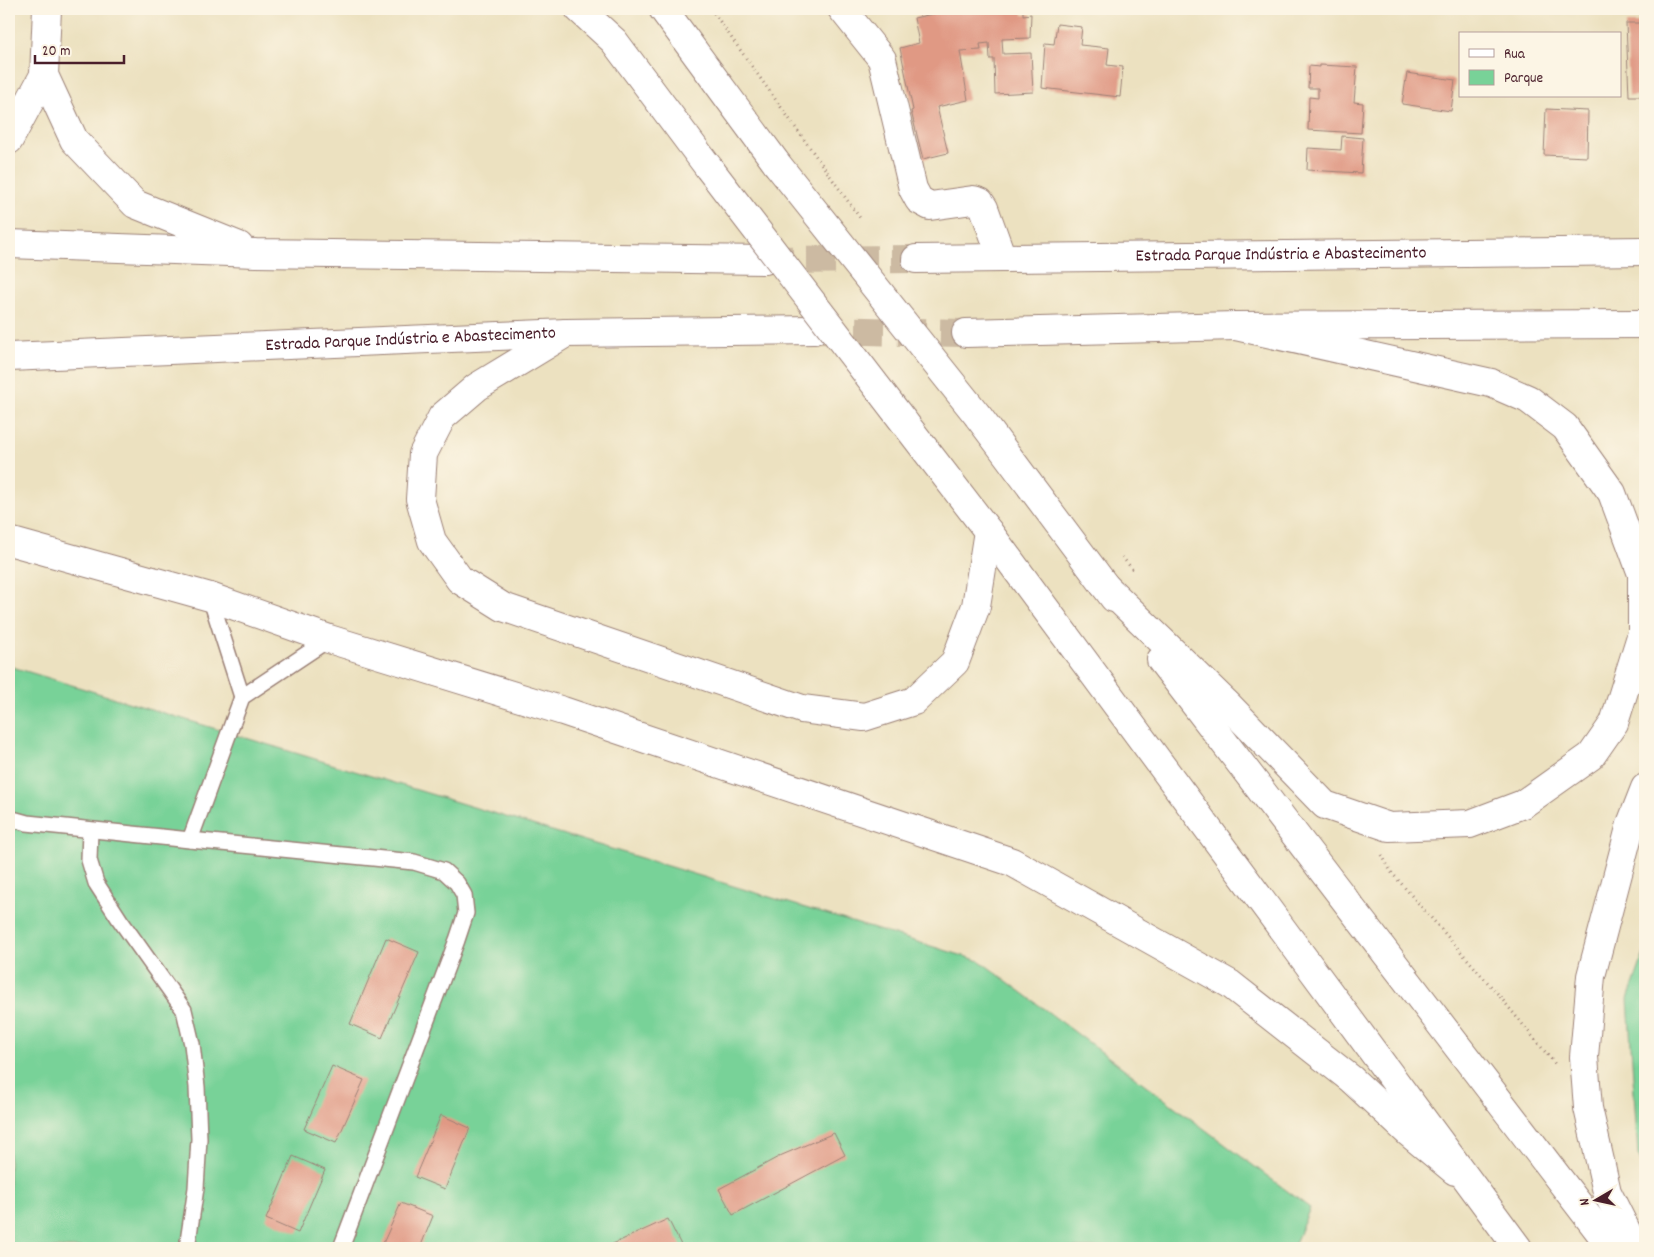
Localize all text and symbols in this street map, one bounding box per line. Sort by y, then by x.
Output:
scale bar [35,32,124,64]
legend [1459,32,1622,98]
text: 20 m [42,41,70,63]
text: Rua [1504,44,1526,66]
text: Parque [1504,68,1544,90]
street label: Estrada Parque Indústria e Abastecimento [1135,241,1427,269]
street label: Estrada Parque Indústria e Abastecimento [265,321,556,358]
north arrow [1572,1174,1622,1224]
text: N [1575,1197,1596,1207]

